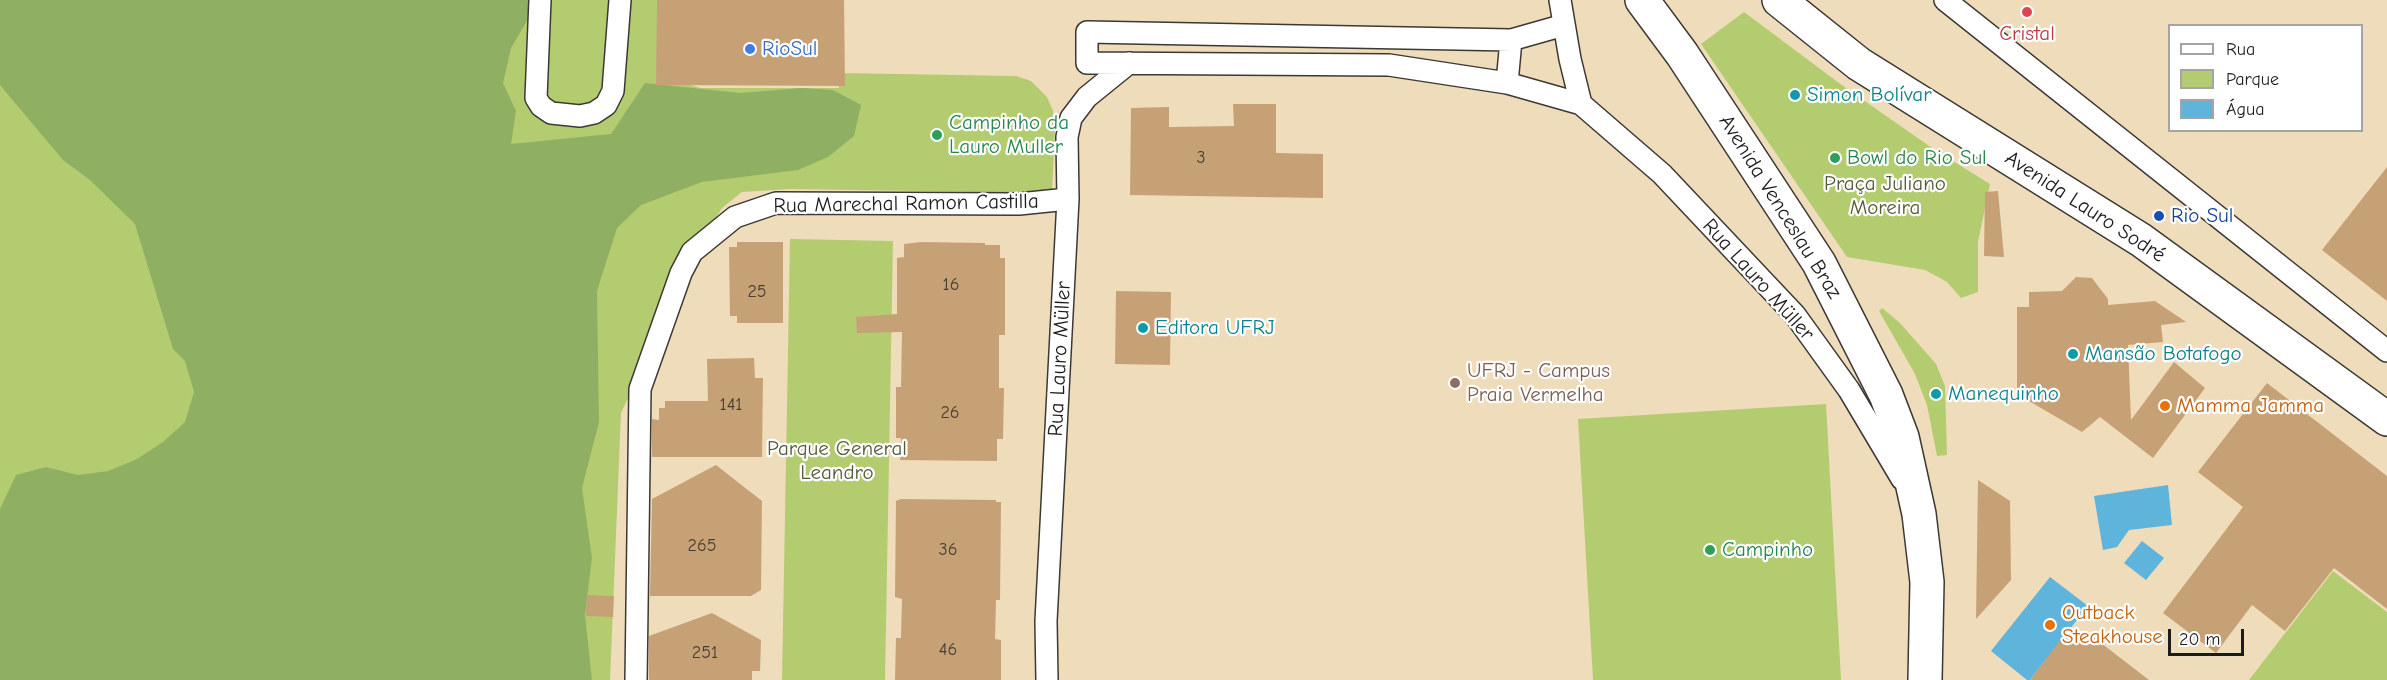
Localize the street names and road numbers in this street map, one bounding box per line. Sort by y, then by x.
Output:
street label: Avenida Venceslau Braz [1713,110,1847,304]
street label: Avenida Lauro Sodré [2000,146,2170,268]
street label: Rua Marechal Ramon Castilla [773,189,1039,219]
street label: Rua Lauro Müller [1697,214,1819,346]
street label: Rua Lauro Müller [1043,281,1077,437]

